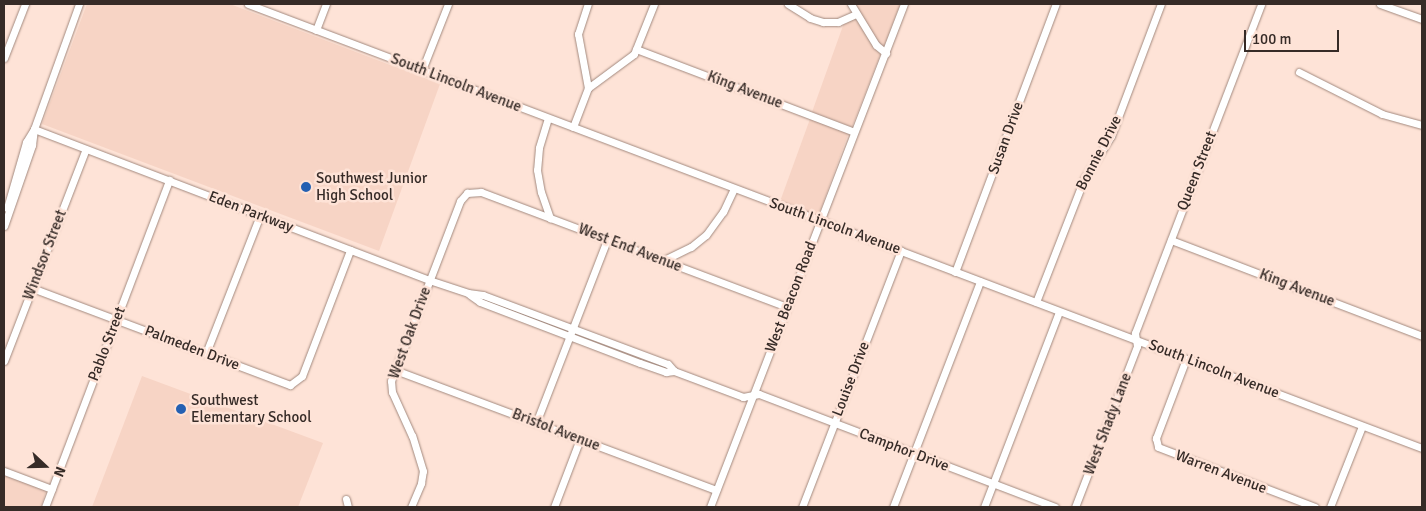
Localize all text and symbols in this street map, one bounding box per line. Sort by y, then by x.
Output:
scale bar [1246,20,1341,52]
text: 100 m [1252,30,1292,48]
street label: South Lincoln Avenue [388,50,524,116]
street label: King Avenue [705,67,785,113]
street label: Susan Drive [985,99,1027,177]
street label: Bonnie Drive [1072,113,1126,193]
street label: Queen Street [1174,129,1220,213]
place label: Southwest Junior High School [316,169,427,204]
marker: Southwest Junior High School [300,181,312,193]
street label: Eden Parkway [206,188,296,236]
street label: South Lincoln Avenue [767,194,903,258]
street label: Windsor Street [20,207,70,303]
street label: West End Avenue [576,220,684,276]
street label: West Beacon Road [762,239,820,355]
street label: King Avenue [1257,265,1337,311]
street label: West Oak Drive [385,285,435,381]
street label: Pablo Street [85,304,129,384]
street label: Palmeden Drive [142,322,242,374]
street label: South Lincoln Avenue [1146,336,1282,402]
street label: Louise Drive [829,339,873,419]
street label: West Shady Lane [1080,370,1136,478]
place label: Southwest Elementary School [191,391,312,426]
marker: Southwest Elementary School [175,403,187,415]
street label: Bristol Avenue [509,405,603,455]
street label: Camphor Drive [857,425,951,475]
north arrow [20,441,70,491]
street label: Warren Avenue [1173,446,1269,498]
text: N [50,464,69,479]

